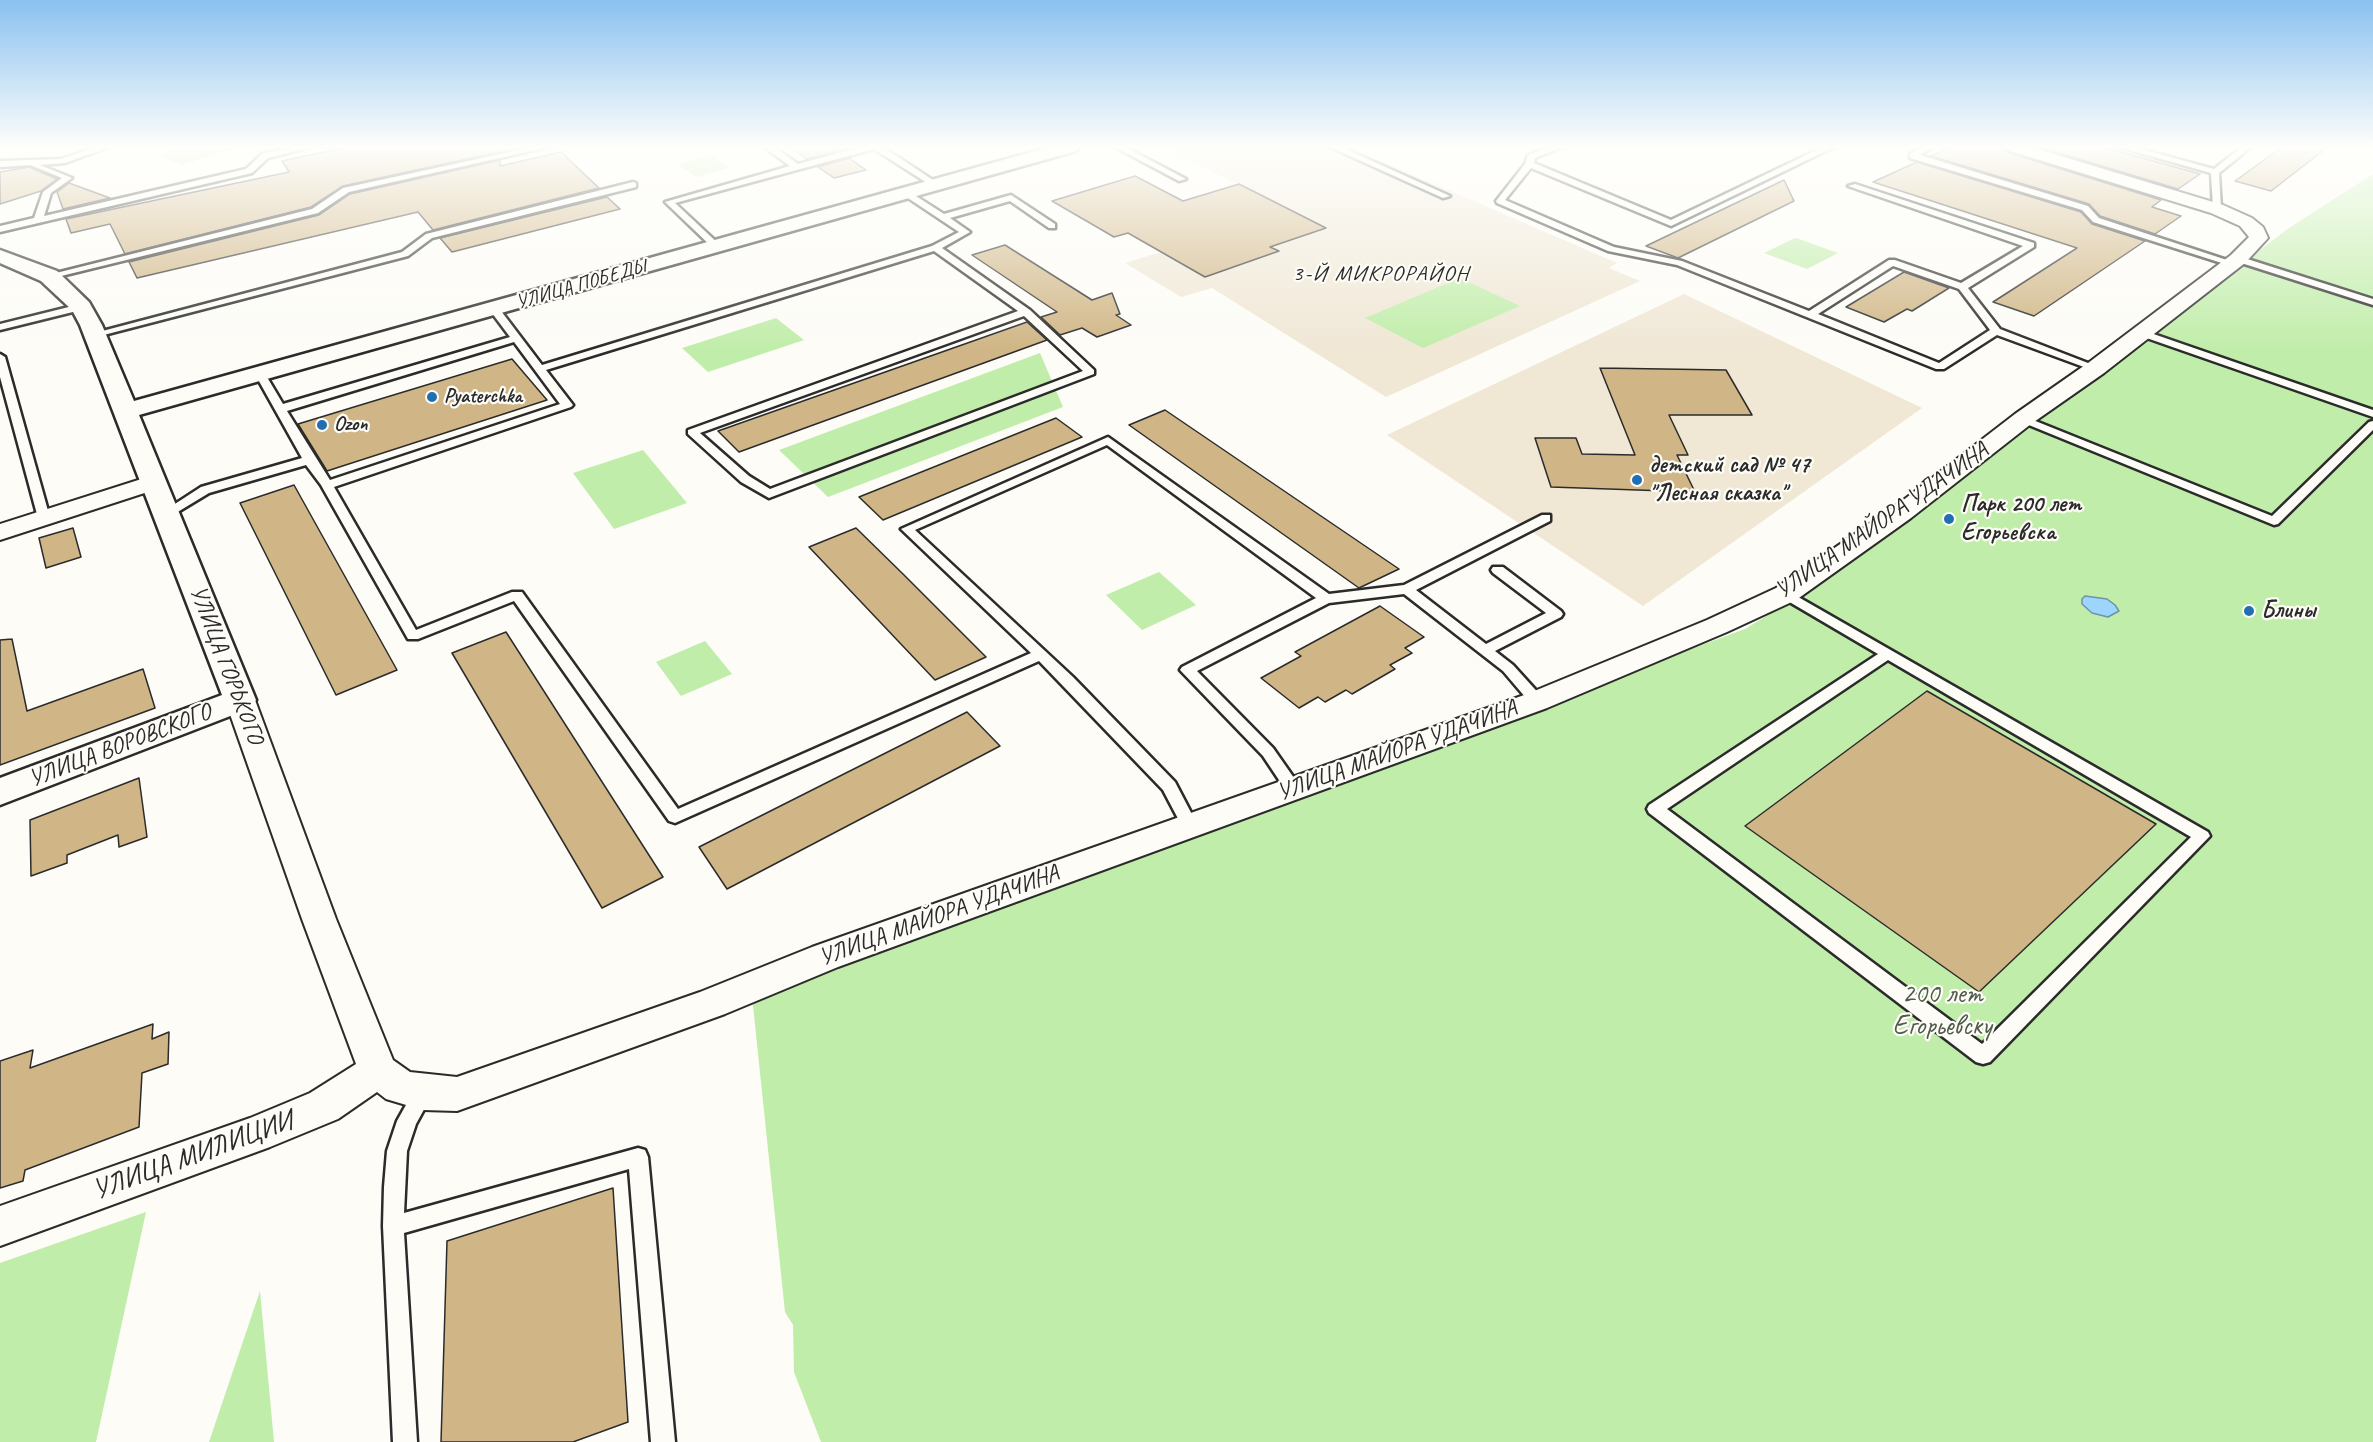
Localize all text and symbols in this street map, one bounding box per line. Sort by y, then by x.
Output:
street label: УЛИЦА ПОБЕДЫ [513,255,649,315]
district label: 3-Й МИКРОРАЙОН [1292,261,1470,287]
place label: Pyaterchka [444,385,522,409]
marker: Pyaterchka [425,390,439,404]
place label: Ozon [334,413,367,437]
marker: Ozon [315,418,329,432]
street label: УЛИЦА МАЙОРА УДАЧИНА [1770,437,1994,605]
place label: детский сад № 47 "Лесная сказка" [1649,452,1810,508]
marker: детский сад № 47 "Лесная сказка" [1630,473,1644,487]
place label: Парк 200 лет Егорьевска [1961,491,2081,547]
marker: Парк 200 лет Егорьевска [1942,512,1956,526]
street label: УЛИЦА ГОРЬКОГО [183,582,269,748]
place label: Блины [2261,597,2316,625]
marker: Блины [2242,604,2256,618]
street label: УЛИЦА МАЙОРА УДАЧИНА [1273,694,1521,808]
street label: УЛИЦА ВОРОВСКОГО [25,698,215,794]
street label: УЛИЦА МАЙОРА УДАЧИНА [815,859,1063,973]
park label: 200 лет Егорьевску [1893,978,1991,1044]
street label: УЛИЦА МИЛИЦИИ [88,1104,298,1208]

